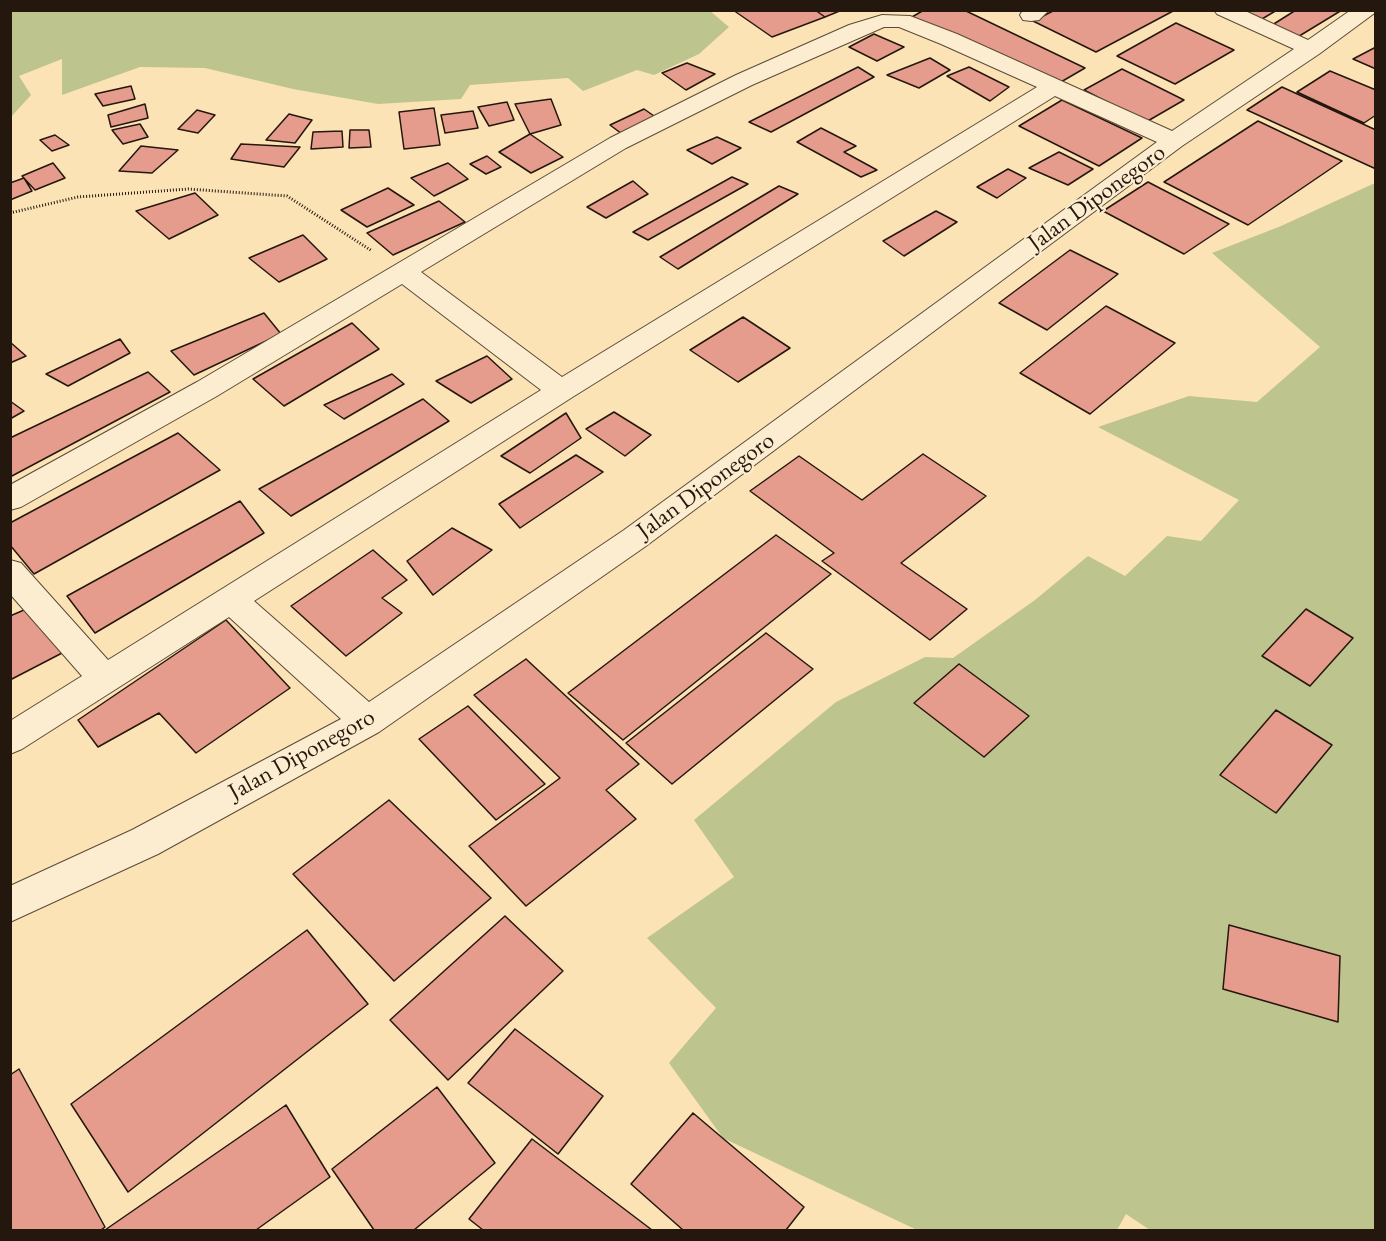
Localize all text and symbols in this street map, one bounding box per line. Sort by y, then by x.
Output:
street label: Jalan Diponegoro [1023,138,1171,258]
street label: Jalan Diponegoro [632,426,780,546]
street label: Jalan Diponegoro [224,703,380,807]

